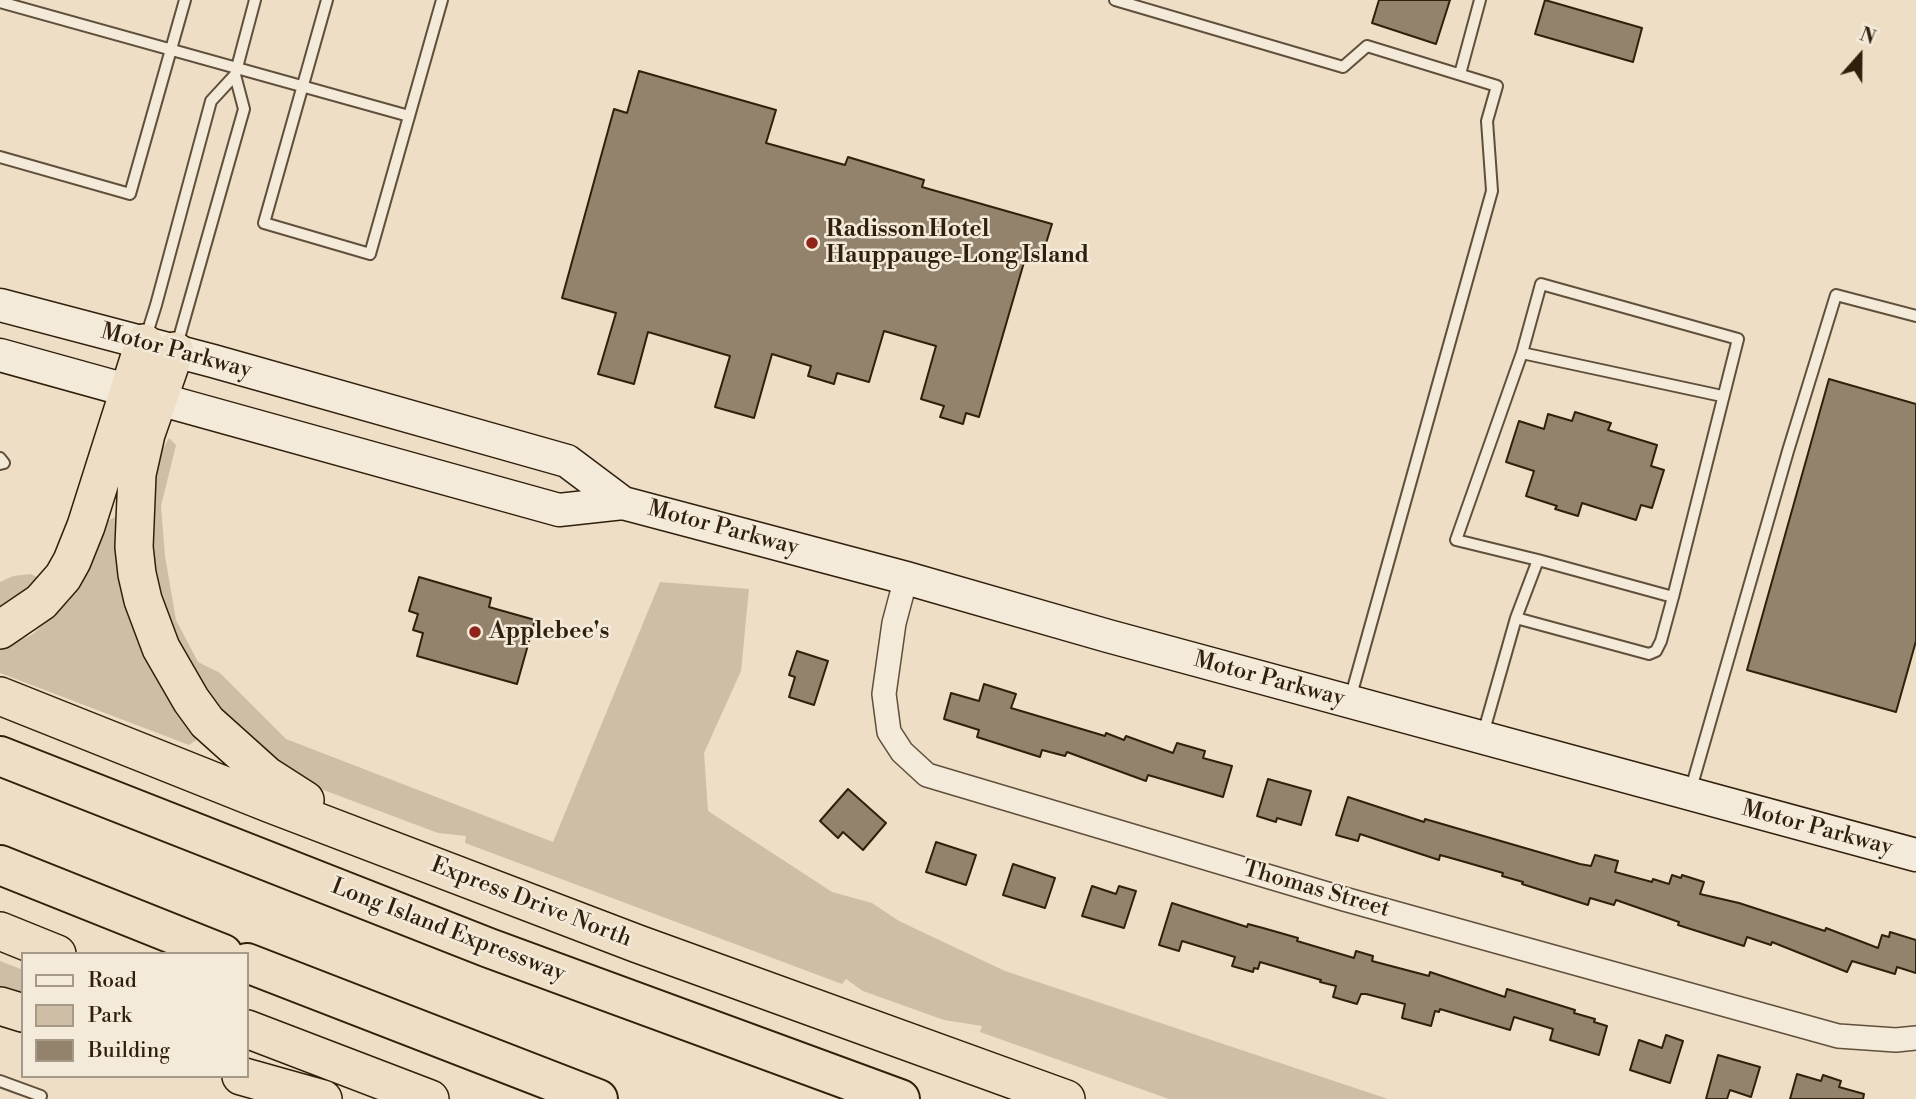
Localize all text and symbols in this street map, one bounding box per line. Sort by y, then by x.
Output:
north arrow [1825,21,1895,91]
text: N [1856,22,1879,50]
place label: Radisson Hotel Hauppauge-Long Island [826,216,1089,270]
marker: Radisson Hotel Hauppauge-Long Island [804,235,820,251]
street label: Motor Parkway [98,319,254,385]
street label: Motor Parkway [645,496,801,562]
place label: Applebee's [489,618,609,646]
marker: Applebee's [467,624,483,640]
street label: Motor Parkway [1191,647,1347,713]
street label: Motor Parkway [1739,796,1895,862]
street label: Express Drive North [427,852,635,954]
street label: Thomas Street [1239,856,1393,924]
street label: Long Island Expressway [327,874,569,988]
legend [21,952,248,1078]
text: Road [88,968,137,994]
text: Park [88,1003,132,1029]
text: Building [88,1038,170,1064]

